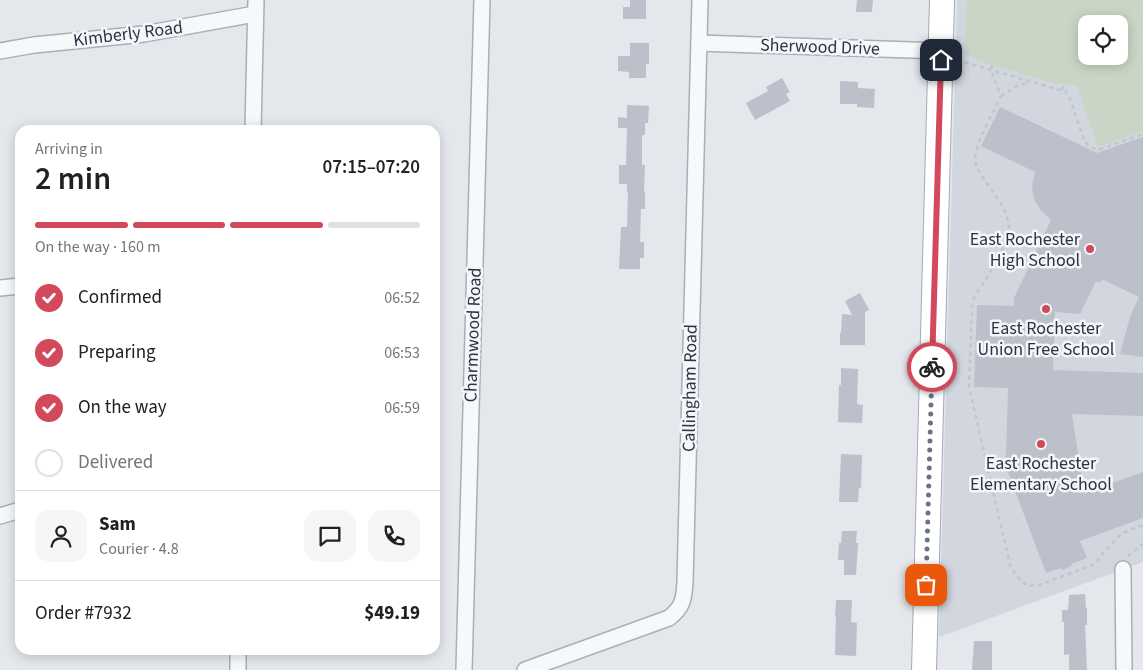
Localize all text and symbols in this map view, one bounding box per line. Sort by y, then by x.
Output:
street label: Kimberly Road [72,15,184,53]
map controls [1078,15,1128,65]
button: locate [1078,15,1128,65]
street label: Sherwood Drive [760,32,880,62]
pin [920,39,962,81]
icon: home [927,46,955,74]
text: Arriving in [35,138,103,160]
text: 07:15–07:20 [322,154,420,181]
text: 2 min [35,156,111,202]
place label: East Rochester High School [970,227,1081,273]
text: On the way · 160 m [35,236,160,258]
marker: East Rochester High School [1084,243,1096,255]
street label: Charmwood Road [458,267,488,403]
icon: check [35,284,63,312]
text: Confirmed [78,284,162,311]
text: 06:52 [384,287,420,309]
marker: East Rochester Union Free School [1040,303,1052,315]
place label: East Rochester Union Free School [978,316,1114,362]
street label: Callingham Road [676,324,704,452]
icon: check [35,339,63,367]
text: Preparing [78,339,156,366]
text: 06:53 [384,342,420,364]
courier [907,342,957,392]
icon: bike [918,353,946,381]
icon: check [35,394,63,422]
text: On the way [78,394,167,421]
text: 06:59 [384,397,420,419]
marker: East Rochester Elementary School [1035,438,1047,450]
text: Delivered [78,449,153,476]
place label: East Rochester Elementary School [970,451,1112,497]
button: person [35,510,87,562]
button: chat [304,510,356,562]
button: phone [368,510,420,562]
text: Sam [99,511,136,538]
text: Courier · 4.8 [99,538,179,560]
pin [905,564,947,606]
icon: bag [912,571,940,599]
text: Order #7932 [35,600,132,627]
text: $49.19 [364,600,420,627]

